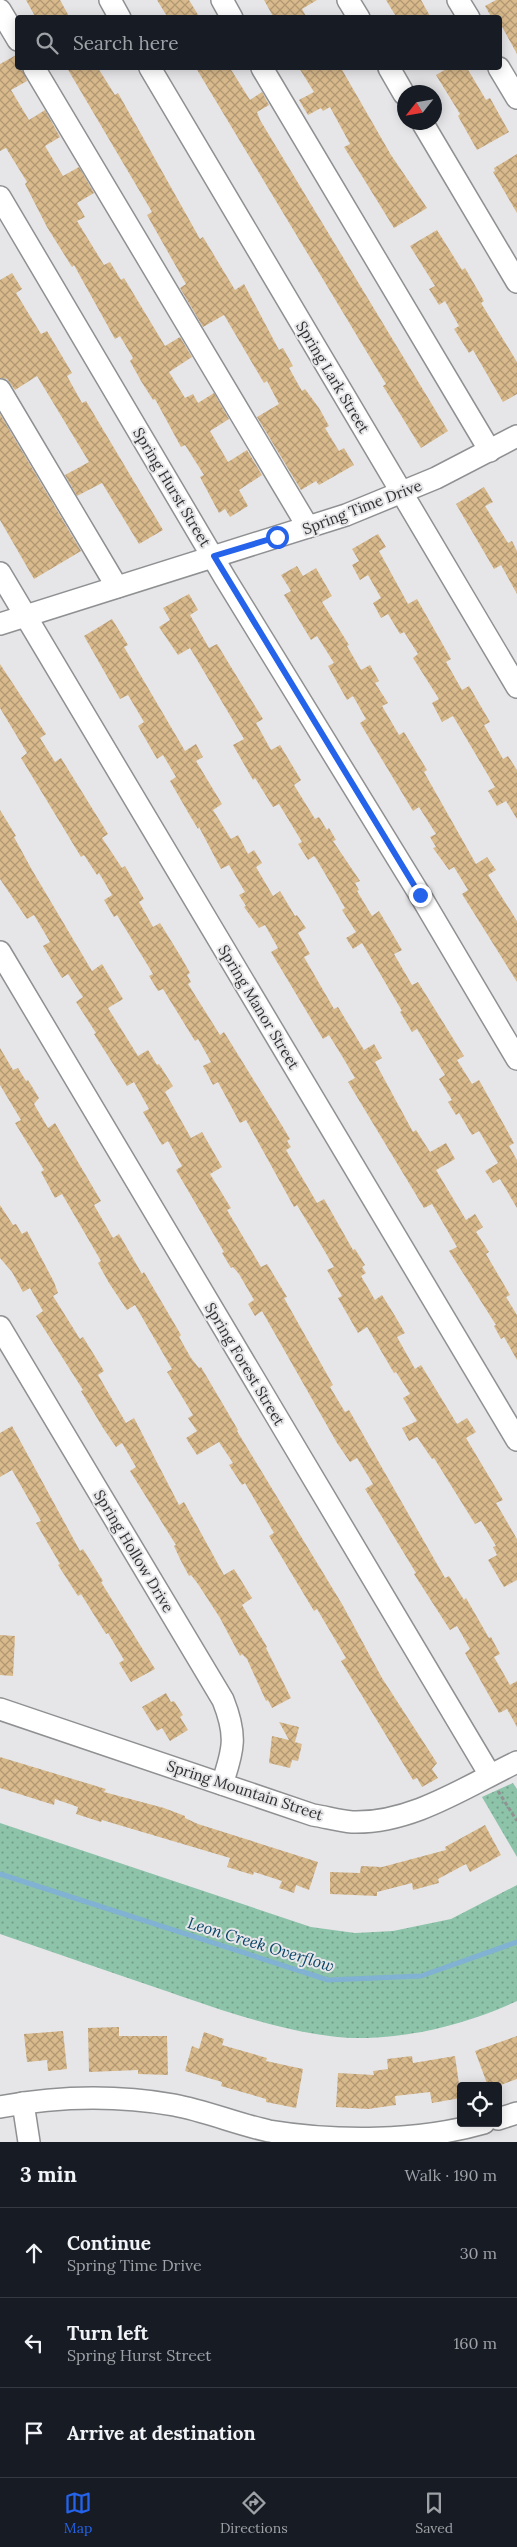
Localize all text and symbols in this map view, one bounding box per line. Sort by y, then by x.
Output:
search box [15,15,502,70]
icon: search [33,29,61,57]
text: Search here [73,31,179,55]
north arrow [397,85,442,130]
street label: Spring Lark Street [292,318,374,437]
street label: Spring Hurst Street [129,424,215,550]
street label: Spring Time Drive [300,476,424,538]
route start [266,526,289,549]
route end [409,884,432,907]
street label: Spring Manor Street [214,941,304,1073]
street label: Spring Forest Street [201,1299,289,1429]
street label: Spring Hollow Drive [90,1486,178,1616]
street label: Spring Mountain Street [164,1756,326,1824]
water label: Leon Creek Overflow [185,1912,337,1976]
map controls [457,2082,502,2127]
button: locate [457,2082,502,2127]
text: 3 min [20,2161,77,2188]
text: Walk · 190 m [405,2165,497,2185]
text: Continue [67,2231,151,2255]
icon: ahead [20,2239,48,2267]
text: 30 m [460,2243,497,2263]
text: Spring Time Drive [67,2255,202,2275]
text: Turn left [67,2321,148,2345]
icon: left [20,2329,48,2357]
text: 160 m [453,2333,497,2353]
text: Spring Hurst Street [67,2345,212,2365]
icon: arrive [20,2419,48,2447]
text: Arrive at destination [67,2421,256,2445]
tab: Map [64,2489,92,2537]
tab: Directions [220,2489,288,2537]
tab: Saved [415,2489,453,2537]

